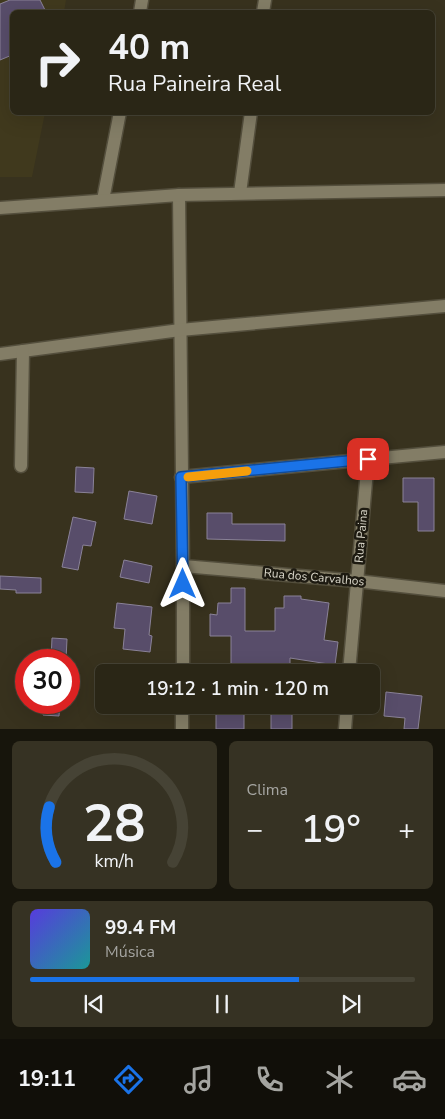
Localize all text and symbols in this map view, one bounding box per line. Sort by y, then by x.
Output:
text: 40 m [108,24,190,71]
icon: right [25,30,90,95]
text: Rua Paineira Real [108,69,281,99]
pin [347,438,389,480]
icon: arrive [354,445,382,473]
street label: Rua Paina [351,508,371,564]
position arrow [156,557,208,609]
street label: Rua dos Carvalhos [263,565,365,589]
speed limit sign: 30 [15,649,80,714]
text: 19:12 · 1 min · 120 m [146,676,329,702]
text: Clima [247,779,288,801]
text: 28 [83,788,145,859]
text: 19° [301,804,361,855]
text: − [247,811,263,849]
text: + [398,811,415,849]
text: km/h [95,849,134,873]
text: 99.4 FM [105,915,176,941]
text: Música [105,941,155,963]
icon: previous [80,990,108,1018]
icon: pause [208,990,236,1018]
icon: next [337,990,365,1018]
icon: directions [111,1062,146,1097]
icon: music [181,1062,216,1097]
icon: phone [252,1062,287,1097]
icon: climate [322,1062,357,1097]
icon: car [392,1062,427,1097]
text: 19:11 [18,1064,76,1094]

